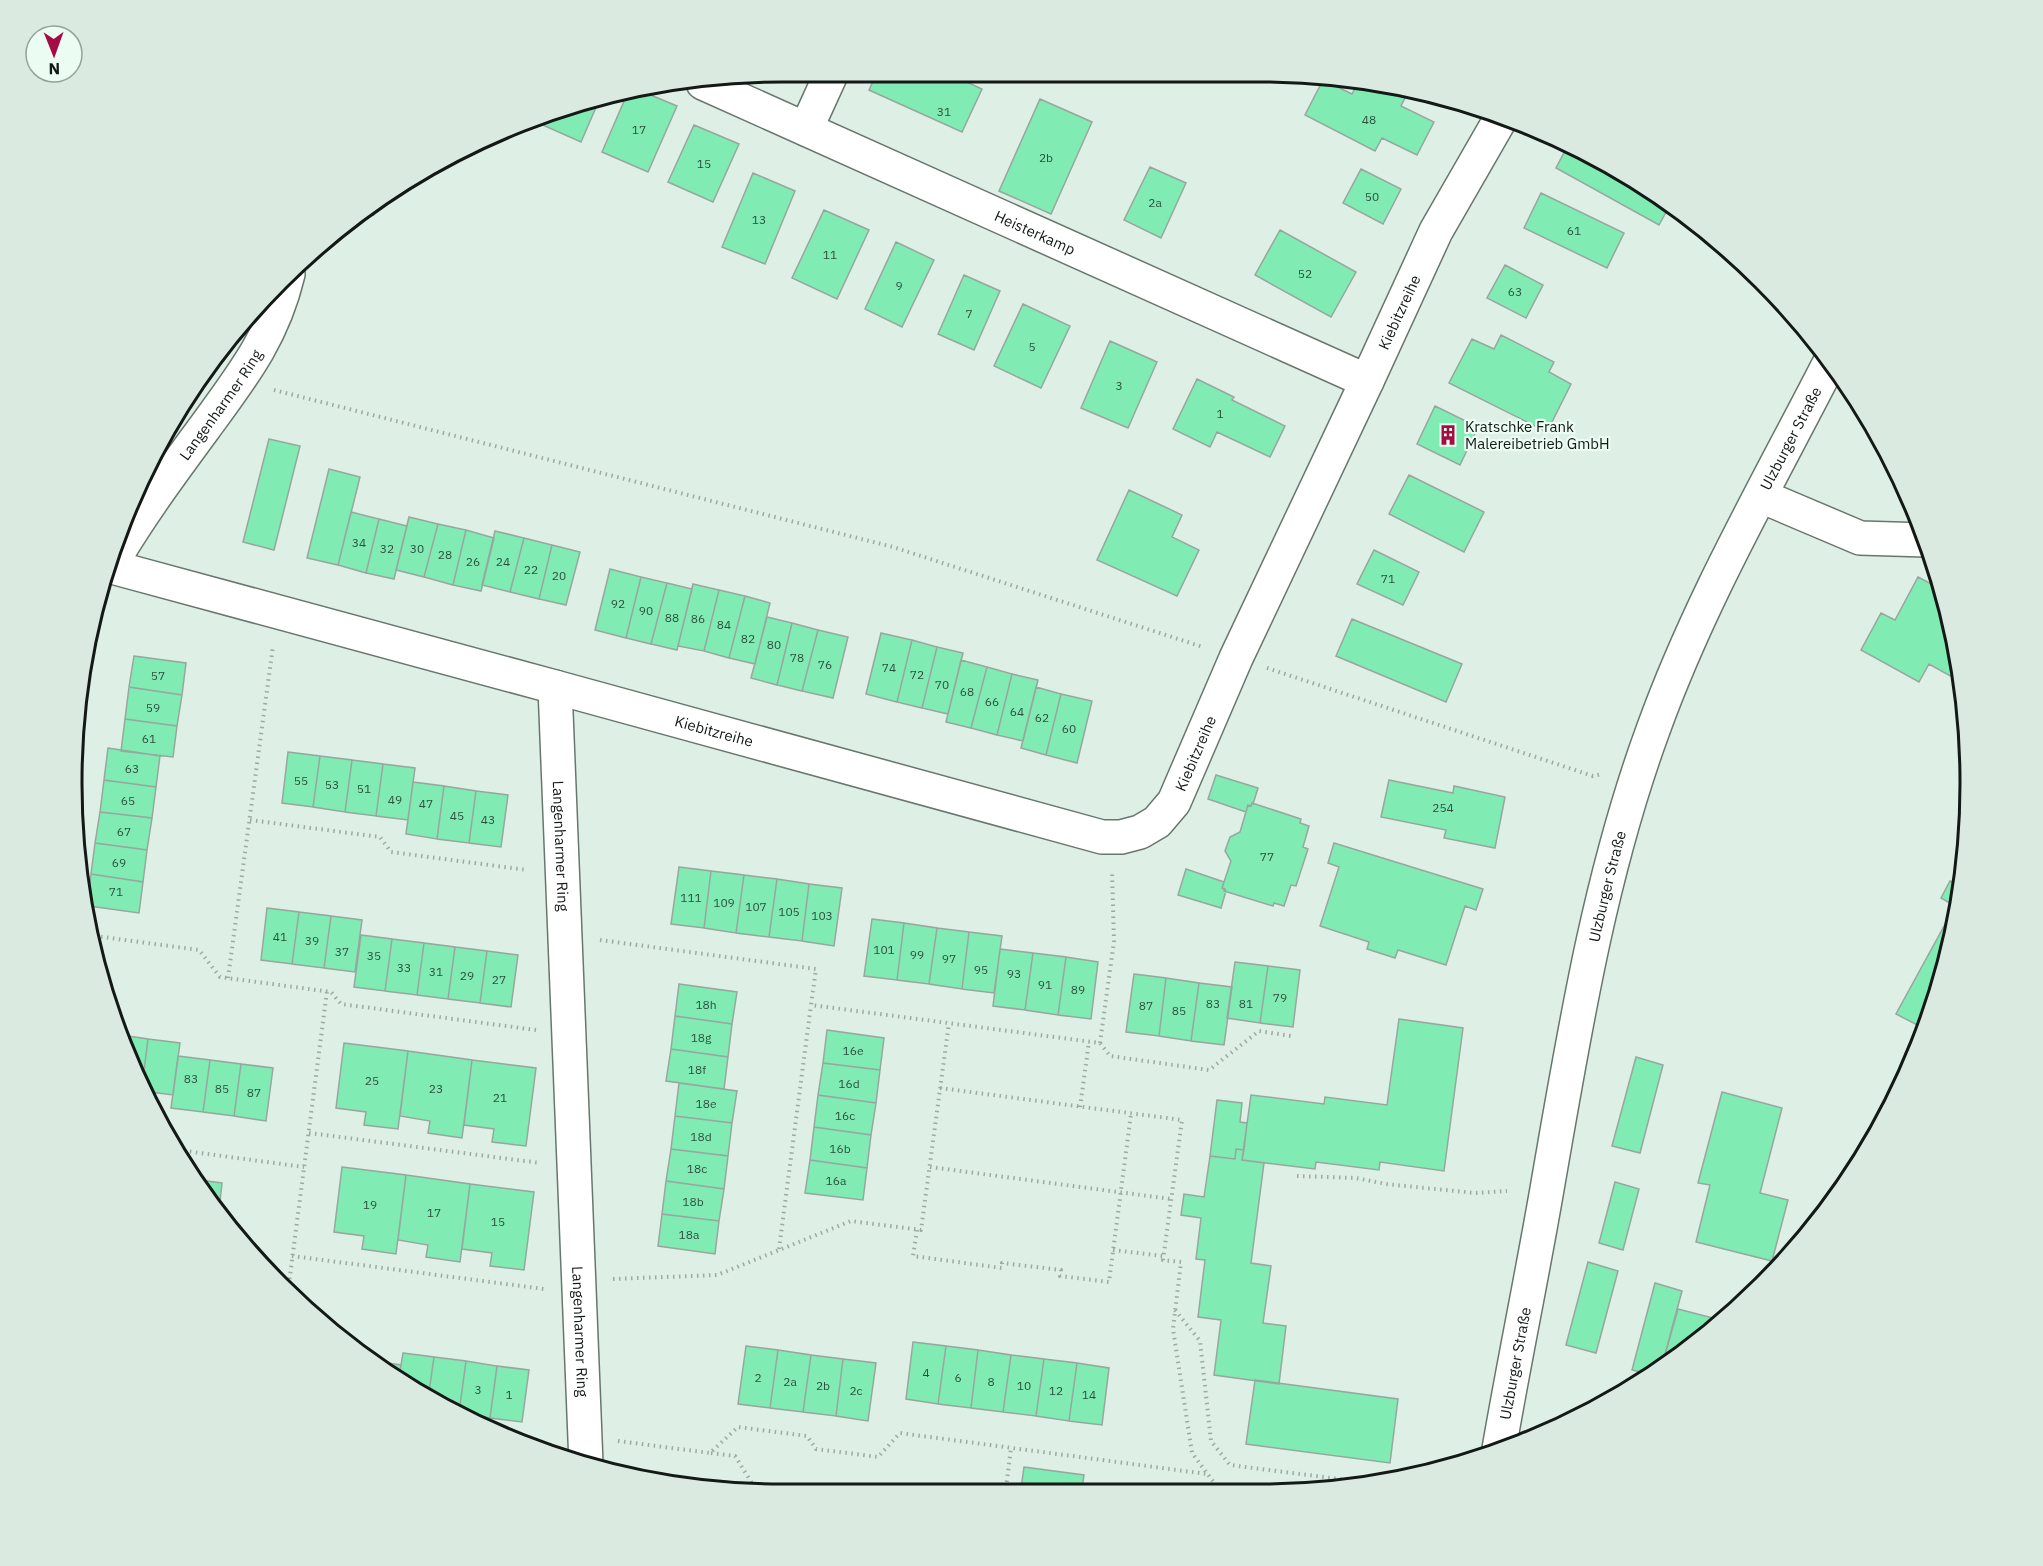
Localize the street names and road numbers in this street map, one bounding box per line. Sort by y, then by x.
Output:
street label: Heisterkamp [992,206,1078,258]
street label: Kiebitzreihe [1373,271,1424,352]
street label: Langenharmer Ring [175,346,266,463]
street label: Ulzburger Straße [1755,383,1825,493]
street label: Kiebitzreihe [673,711,755,750]
street label: Kiebitzreihe [1170,712,1220,794]
street label: Langenharmer Ring [549,780,573,912]
street label: Ulzburger Straße [1584,828,1630,944]
street label: Langenharmer Ring [569,1266,593,1397]
street label: Ulzburger Straße [1495,1306,1535,1421]

